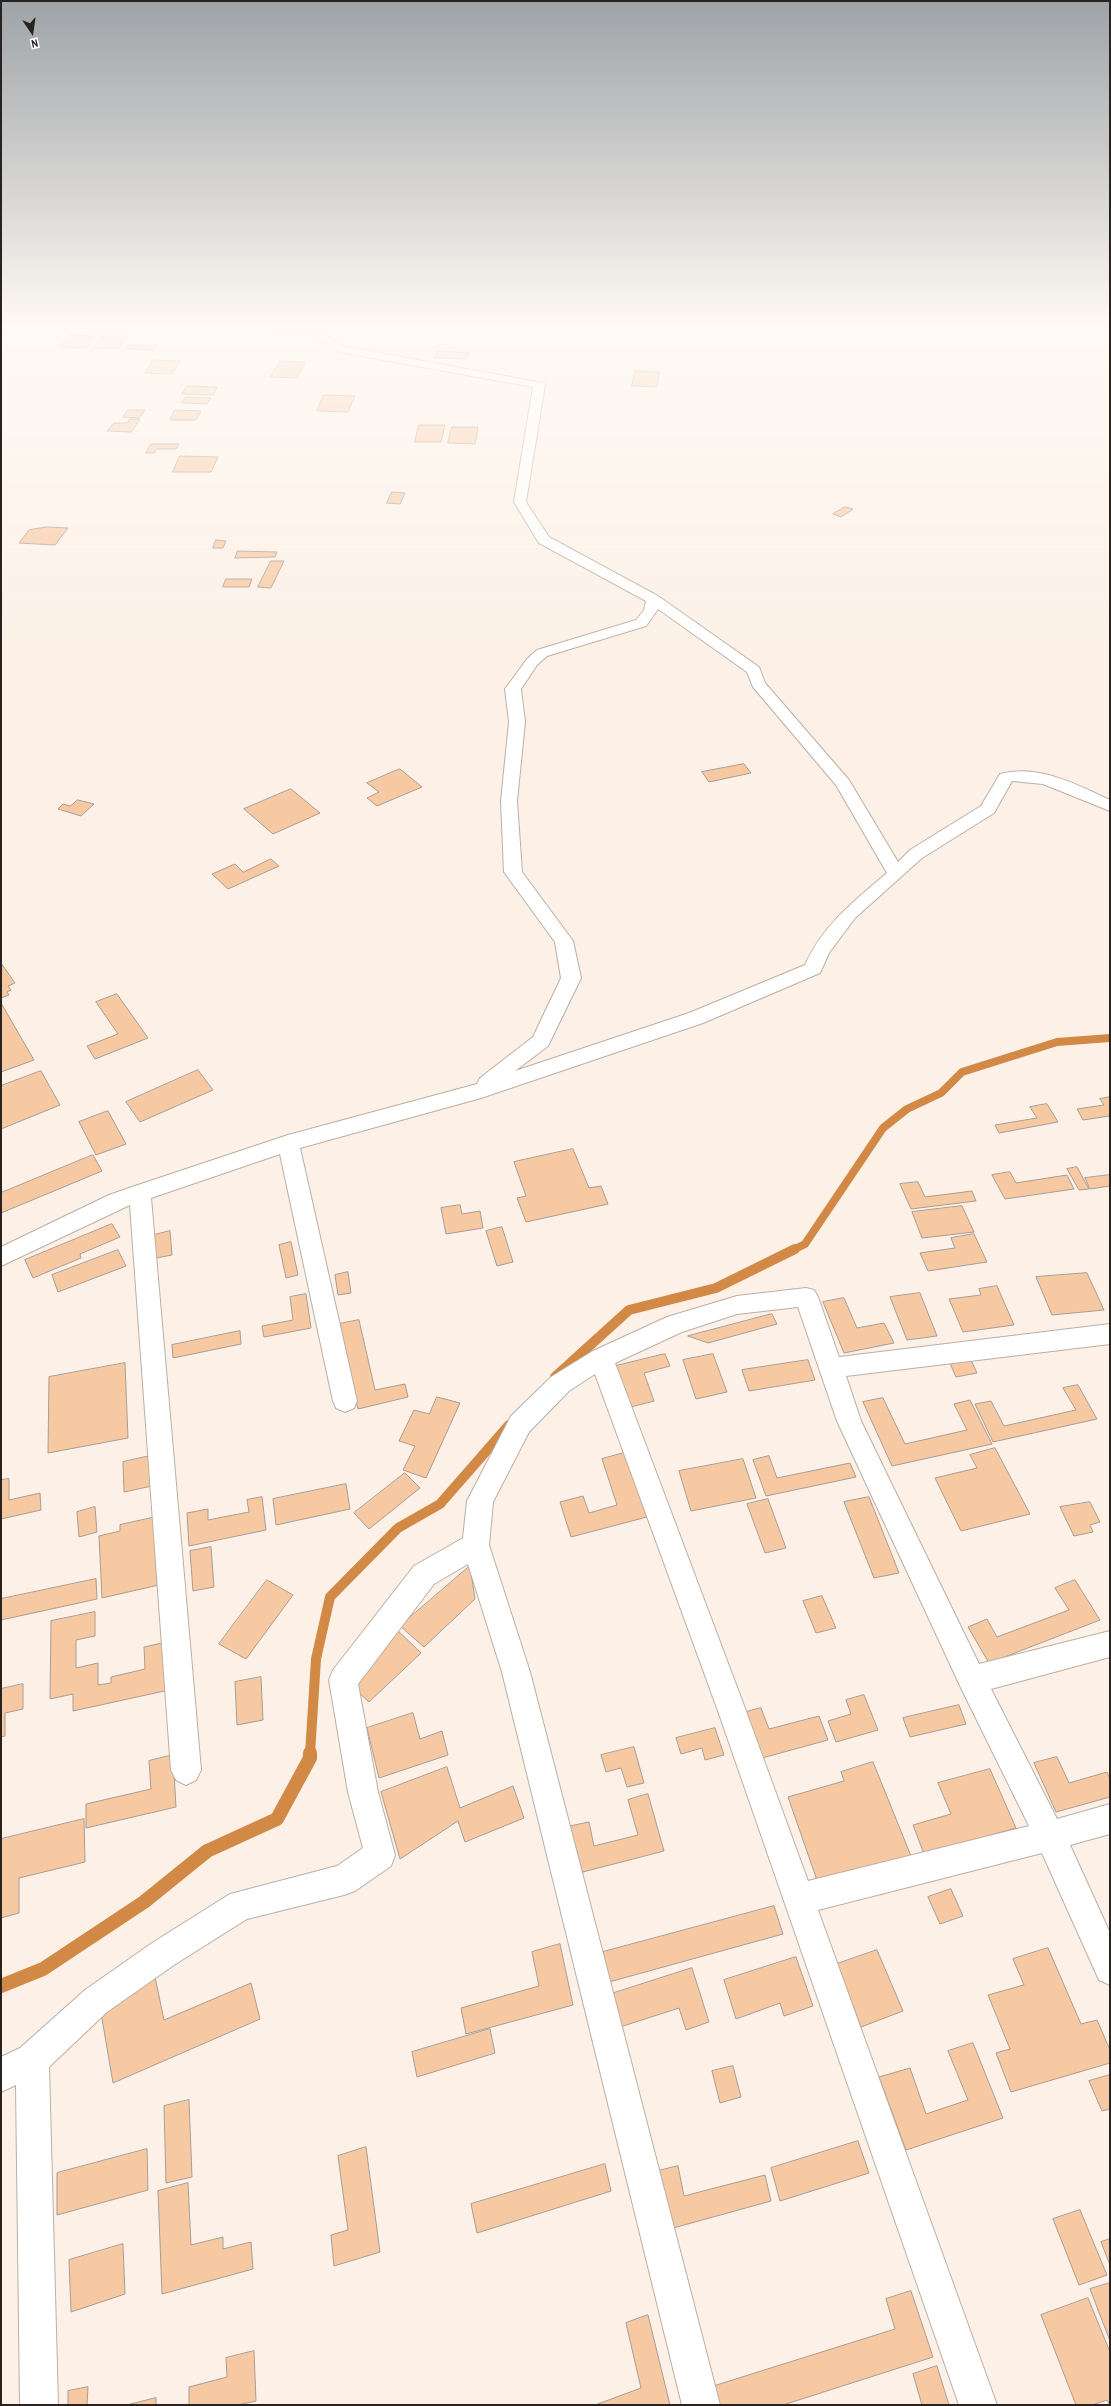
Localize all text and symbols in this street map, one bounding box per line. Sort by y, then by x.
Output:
north arrow [12,12,52,52]
text: N [30,36,39,51]

